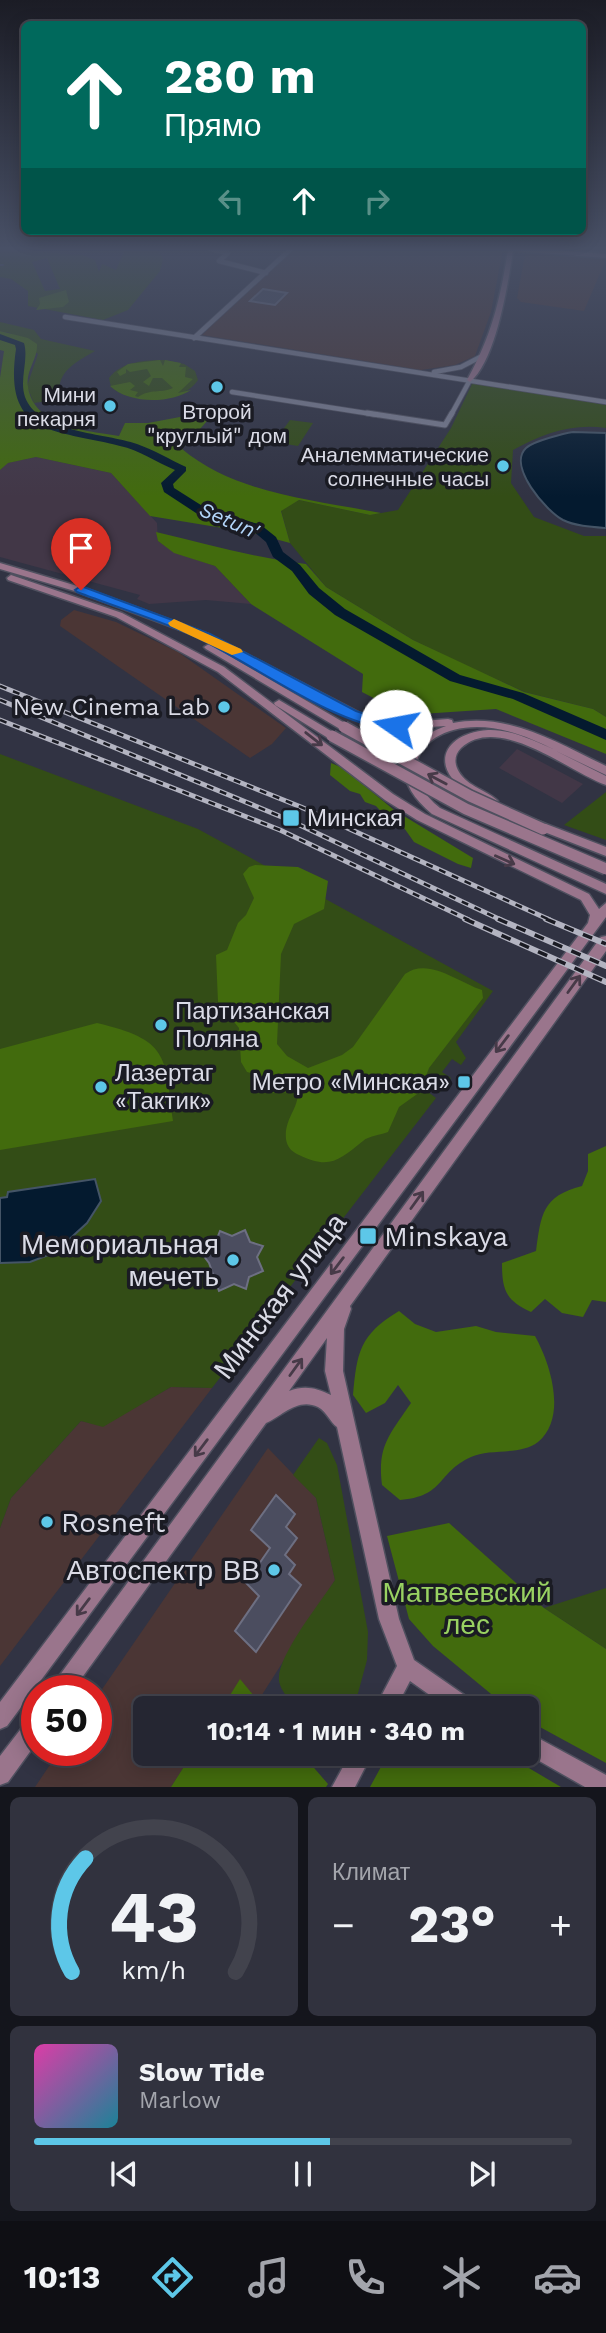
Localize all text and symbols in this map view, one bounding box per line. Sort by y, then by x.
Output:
text: 280 m [164,47,316,105]
icon: ahead [49,49,140,140]
text: Прямо [164,106,262,144]
icon: left [212,182,250,220]
icon: ahead [285,182,323,220]
icon: right [358,182,396,220]
marker: Второй "круглый" дом [209,379,225,395]
place label: Мини пекарня [17,382,96,431]
marker: Мини пекарня [102,398,118,414]
place label: Второй "круглый" дом [147,399,287,448]
place label: Аналемматические солнечные часы [301,442,489,491]
marker: Аналемматические солнечные часы [495,458,511,474]
water label: Setun' [195,496,264,544]
pin [51,518,111,590]
icon: arrive [62,529,100,567]
position arrow [359,689,433,763]
place label: New Cinema Lab [13,693,210,721]
marker: New Cinema Lab [216,699,232,715]
one-way arrow [304,731,322,746]
one-way arrow [427,772,448,786]
place label: Минская [307,804,403,832]
marker: Минская [281,808,301,828]
one-way arrow [494,854,515,867]
one-way arrow [566,975,581,994]
place label: Партизанская Поляна [175,997,330,1053]
marker: Партизанская Поляна [153,1017,169,1033]
one-way arrow [495,1034,510,1053]
place label: Лазертаг «Тактик» [115,1059,214,1115]
place label: Метро «Минская» [252,1068,450,1096]
marker: Метро «Минская» [456,1074,472,1090]
marker: Лазертаг «Тактик» [93,1079,109,1095]
one-way arrow [410,1191,424,1210]
street label: Минская улица [207,1206,353,1385]
place label: Minskaya [384,1220,508,1253]
marker: Minskaya [358,1226,378,1246]
place label: Мемориальная мечеть [21,1228,219,1293]
marker: Мемориальная мечеть [225,1252,241,1268]
one-way arrow [330,1256,345,1275]
one-way arrow [289,1358,303,1377]
one-way arrow [194,1438,209,1457]
place label: Rosneft [61,1506,166,1539]
marker: Rosneft [39,1514,55,1530]
place label: Автоспектр ВВ [66,1554,260,1587]
marker: Автоспектр ВВ [266,1562,282,1578]
park label: Матвеевский лес [382,1576,552,1641]
one-way arrow [76,1597,90,1616]
speed limit sign: 50 [21,1675,112,1766]
text: 10:14 · 1 мин · 340 m [207,1716,465,1746]
text: Климат [332,1859,410,1886]
text: 43 [109,1875,199,1961]
text: 23° [408,1894,496,1955]
text: − [332,1903,355,1947]
text: + [549,1903,572,1947]
text: km/h [122,1956,186,1985]
text: Slow Tide [139,2057,265,2087]
text: Marlow [139,2087,221,2114]
icon: previous [105,2155,143,2193]
icon: pause [284,2155,322,2193]
icon: next [463,2155,501,2193]
icon: directions [148,2253,197,2302]
icon: music [244,2253,293,2302]
icon: phone [341,2253,390,2302]
icon: climate [437,2253,486,2302]
icon: car [533,2253,582,2302]
text: 10:13 [24,2258,101,2296]

